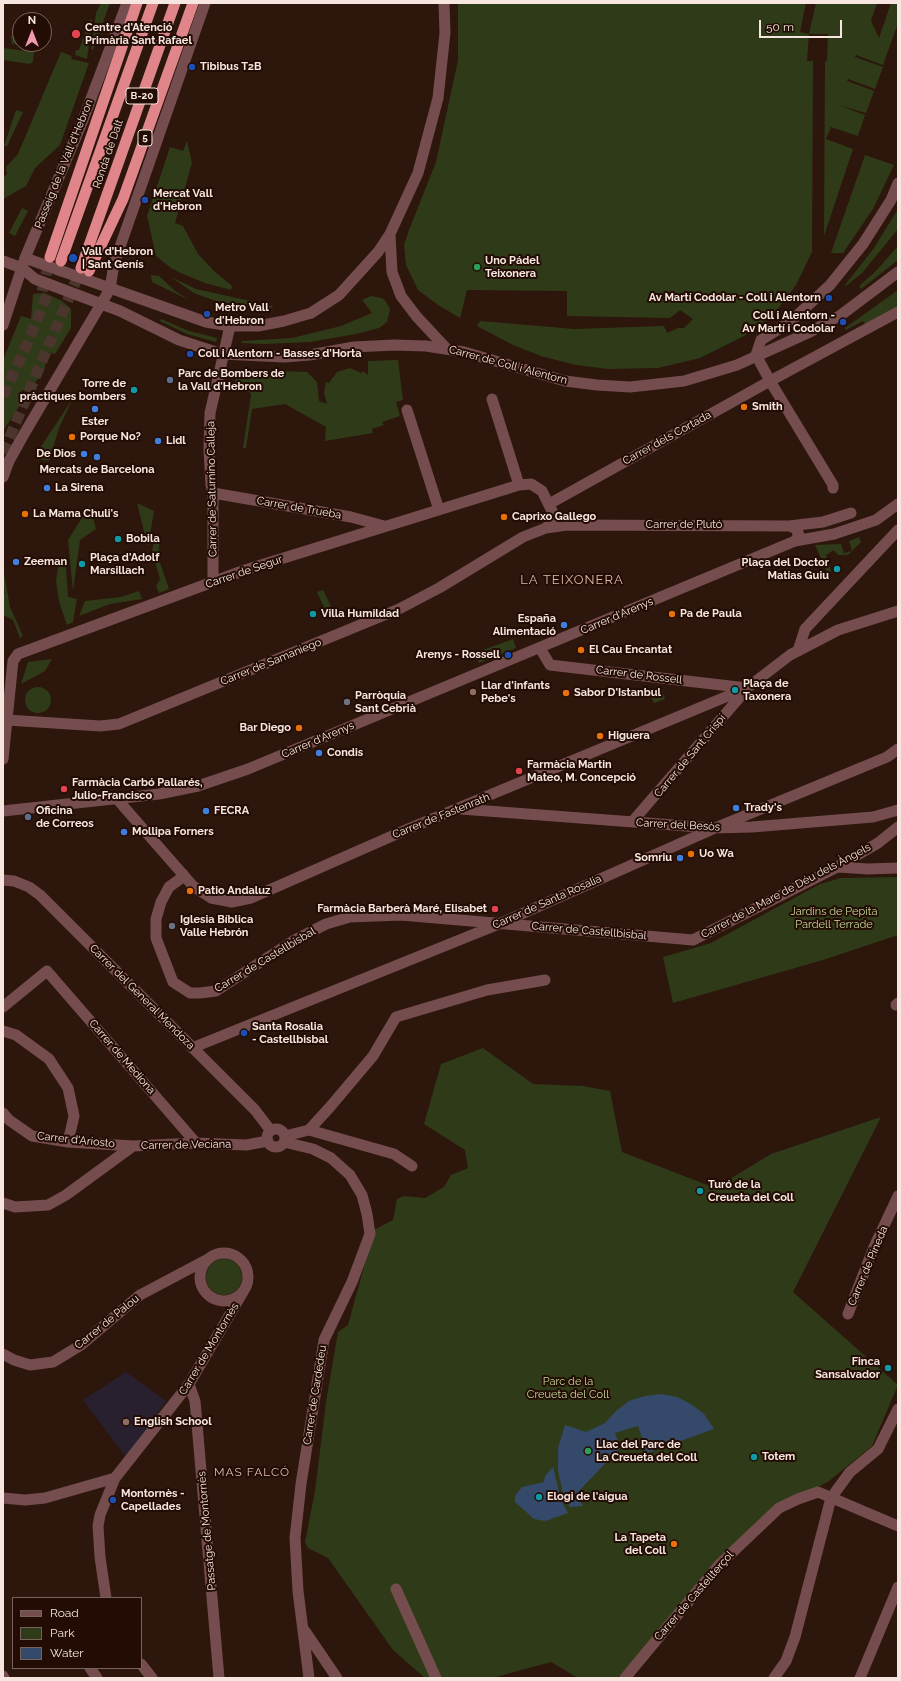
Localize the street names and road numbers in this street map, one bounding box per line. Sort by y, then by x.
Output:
road number: B-20 [126,88,158,104]
street label: Passeig de la Vall d'Hebron [32,97,96,231]
street label: Ronda de Dalt [90,118,126,190]
road number: 5 [138,130,152,146]
street label: Carrer de Coll i Alentorn [447,343,569,387]
street label: Carrer dels Cortada [620,408,714,468]
street label: Carrer de Saturnino Calleja [204,421,220,557]
street label: Carrer de Trueba [256,494,342,522]
street label: Carrer de Plutó [646,518,722,532]
street label: Carrer de Segur [204,553,284,591]
street label: Carrer d'Arenys [579,595,655,637]
street label: Carrer de Samaniego [219,636,323,688]
street label: Carrer de Rossell [595,663,683,687]
street label: Carrer de Sant Crispí [651,712,729,800]
street label: Carrer d'Arenys [280,719,356,761]
street label: Carrer de Fastenrath [390,790,492,842]
street label: Carrer del Besòs [636,816,720,834]
street label: Carrer de la Mare de Déu dels Àngels [699,841,873,941]
street label: Carrer de Santa Rosalia [490,872,604,932]
street label: Carrer de Castellbisbal [531,919,647,943]
street label: Carrer de Castellbisbal [212,925,318,995]
street label: Carrer del General Mendoza [87,942,197,1052]
street label: Carrer de Mediona [86,1017,158,1097]
street label: Carrer d'Ariosto [36,1129,116,1151]
street label: Carrer de Veciana [141,1138,231,1152]
street label: Carrer de Pineda [845,1224,891,1308]
street label: Carrer de Palou [72,1292,142,1352]
street label: Carrer de Montornès [176,1301,242,1397]
street label: Carrer de Cardedeu [301,1344,329,1446]
street label: Passatge de Montornès [195,1471,219,1591]
street label: Carrer de Castellterçol [651,1548,737,1644]

